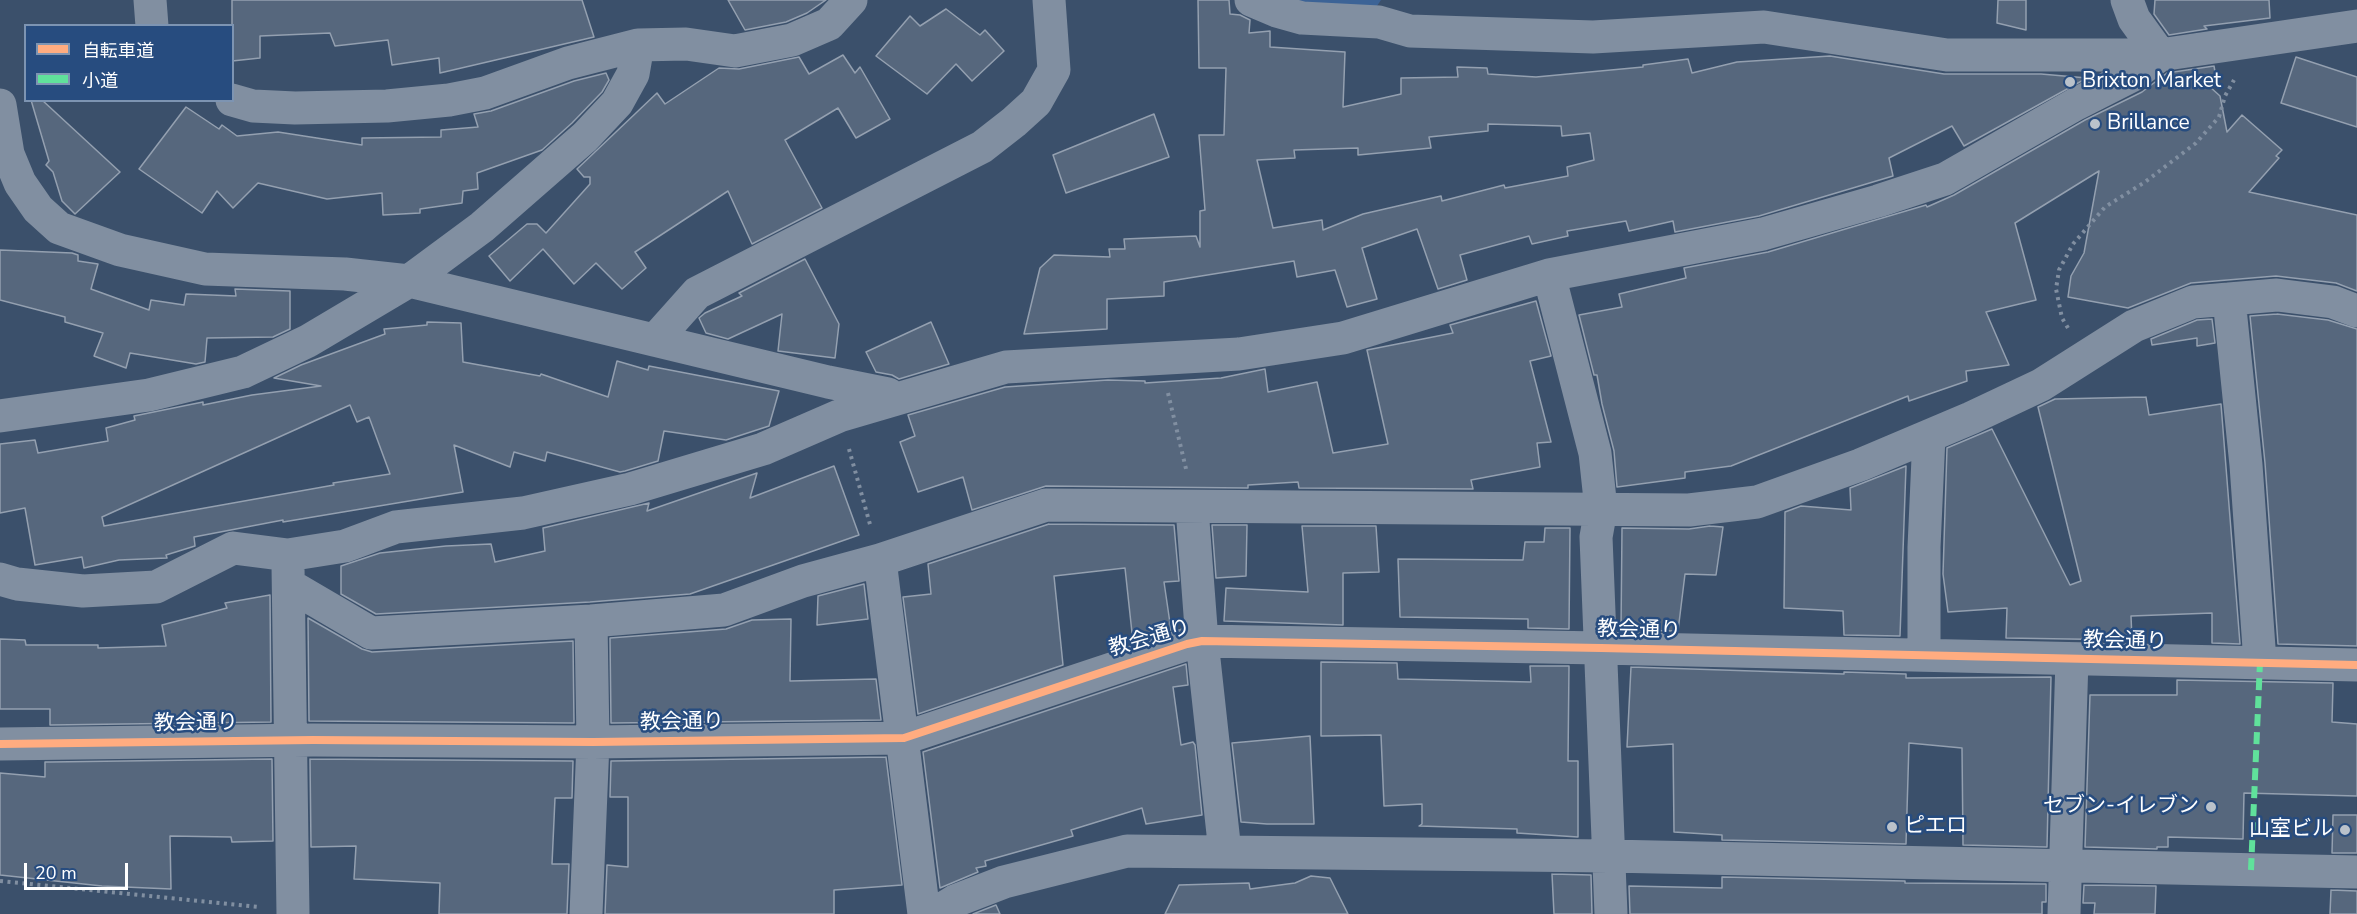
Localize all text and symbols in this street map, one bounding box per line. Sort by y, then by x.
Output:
legend [24,24,234,102]
text: 自転車道 [82,39,154,63]
text: 小道 [82,69,118,93]
place label: Brixton Market [2082,69,2221,95]
marker: Brixton Market [2063,75,2077,89]
place label: Brillance [2107,111,2190,137]
marker: Brillance [2088,117,2102,131]
street label: 教会通り [1106,615,1194,663]
street label: 教会通り [1597,618,1681,644]
street label: 教会通り [2083,629,2167,655]
street label: 教会通り [640,710,724,736]
street label: 教会通り [154,711,238,737]
place label: セブン-イレブン [2043,794,2199,820]
marker: セブン-イレブン [2204,800,2218,814]
place label: ピエロ [1904,814,1967,840]
place label: 山室ビル [2249,817,2333,843]
marker: ピエロ [1885,820,1899,834]
marker: 山室ビル [2338,823,2352,837]
scale bar [27,851,130,889]
text: 20 m [35,861,77,885]

